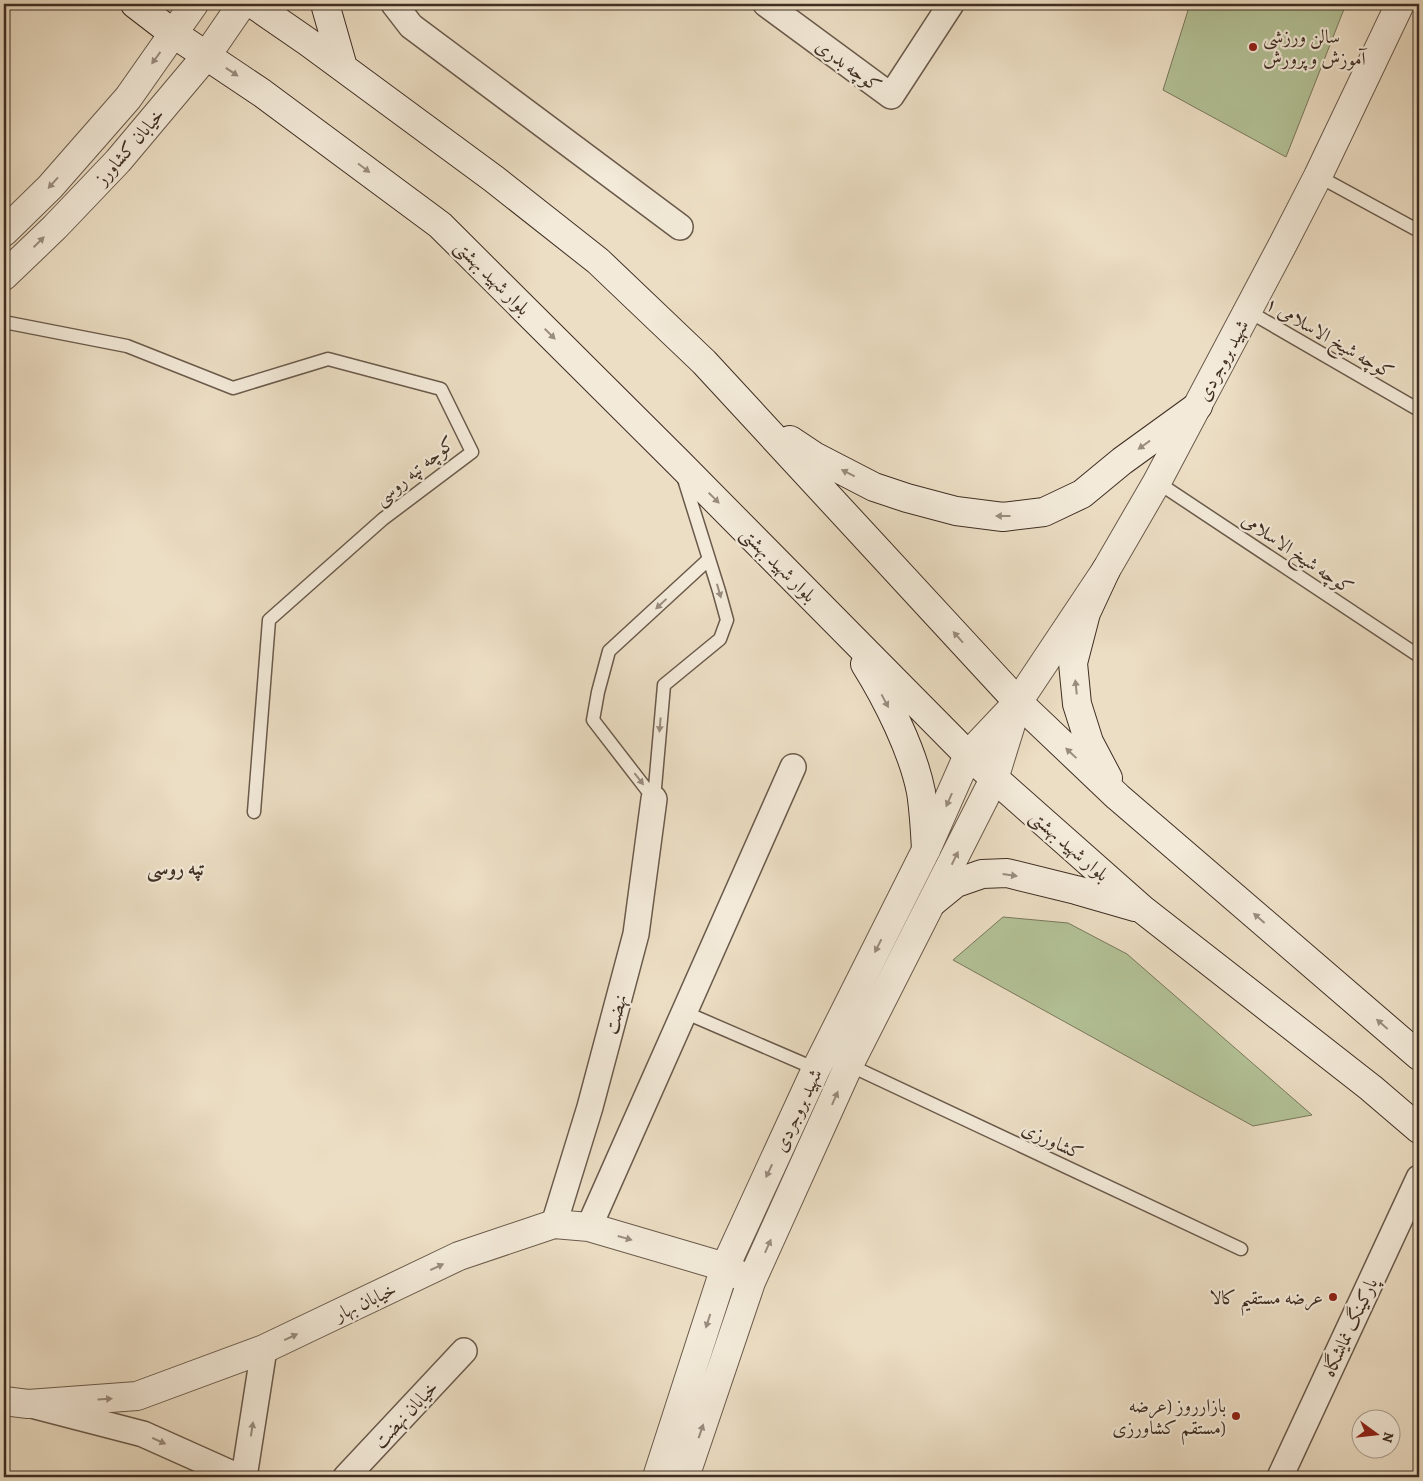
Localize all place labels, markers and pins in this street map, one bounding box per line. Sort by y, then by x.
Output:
place label: سالن ورزشی آموزش و پرورش [1263,24,1368,72]
marker: سالن ورزشی آموزش و پرورش [1247,41,1259,53]
place label: عرضه مستقیم کالا [1209,1285,1323,1317]
marker: عرضه مستقیم کالا [1327,1291,1339,1303]
place label: بازارروز (عرضه مستقم کشاورزی) [1112,1393,1226,1446]
marker: بازارروز (عرضه مستقم کشاورزی) [1230,1410,1242,1422]

